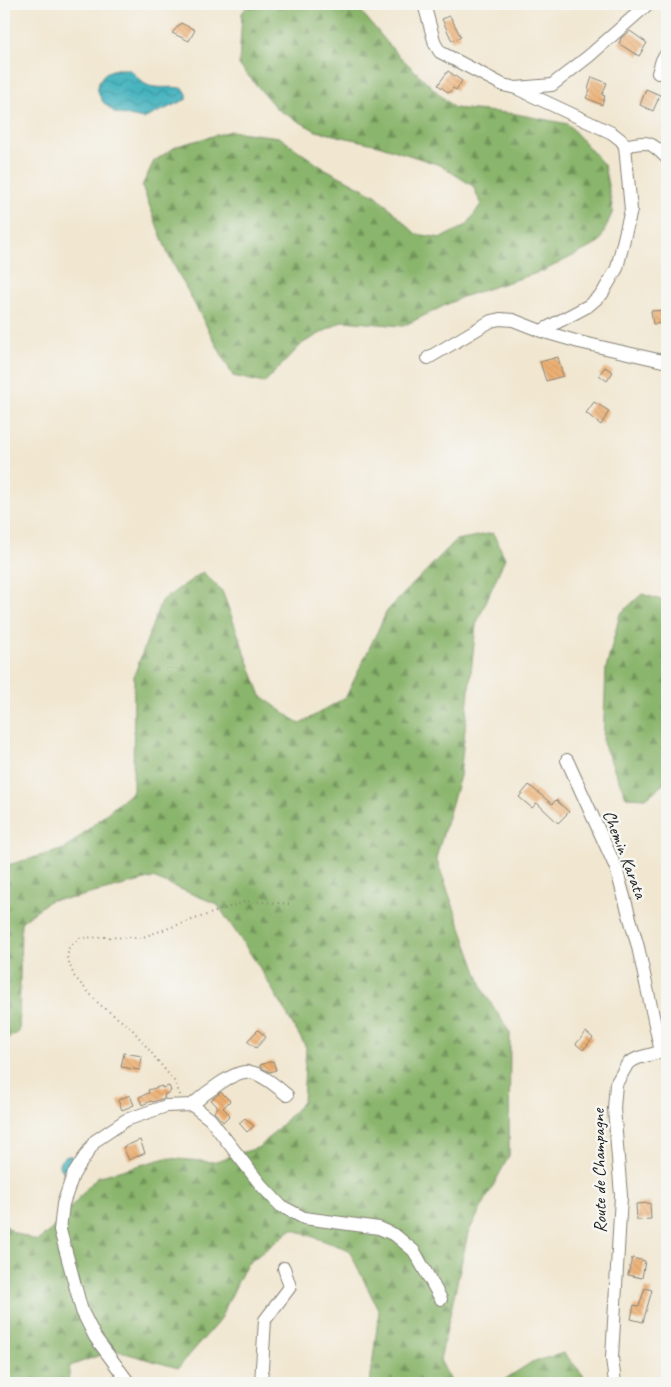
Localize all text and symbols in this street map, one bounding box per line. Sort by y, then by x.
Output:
street label: Chemin Karata [598,807,652,903]
street label: Route de Champagne [587,1107,611,1233]

